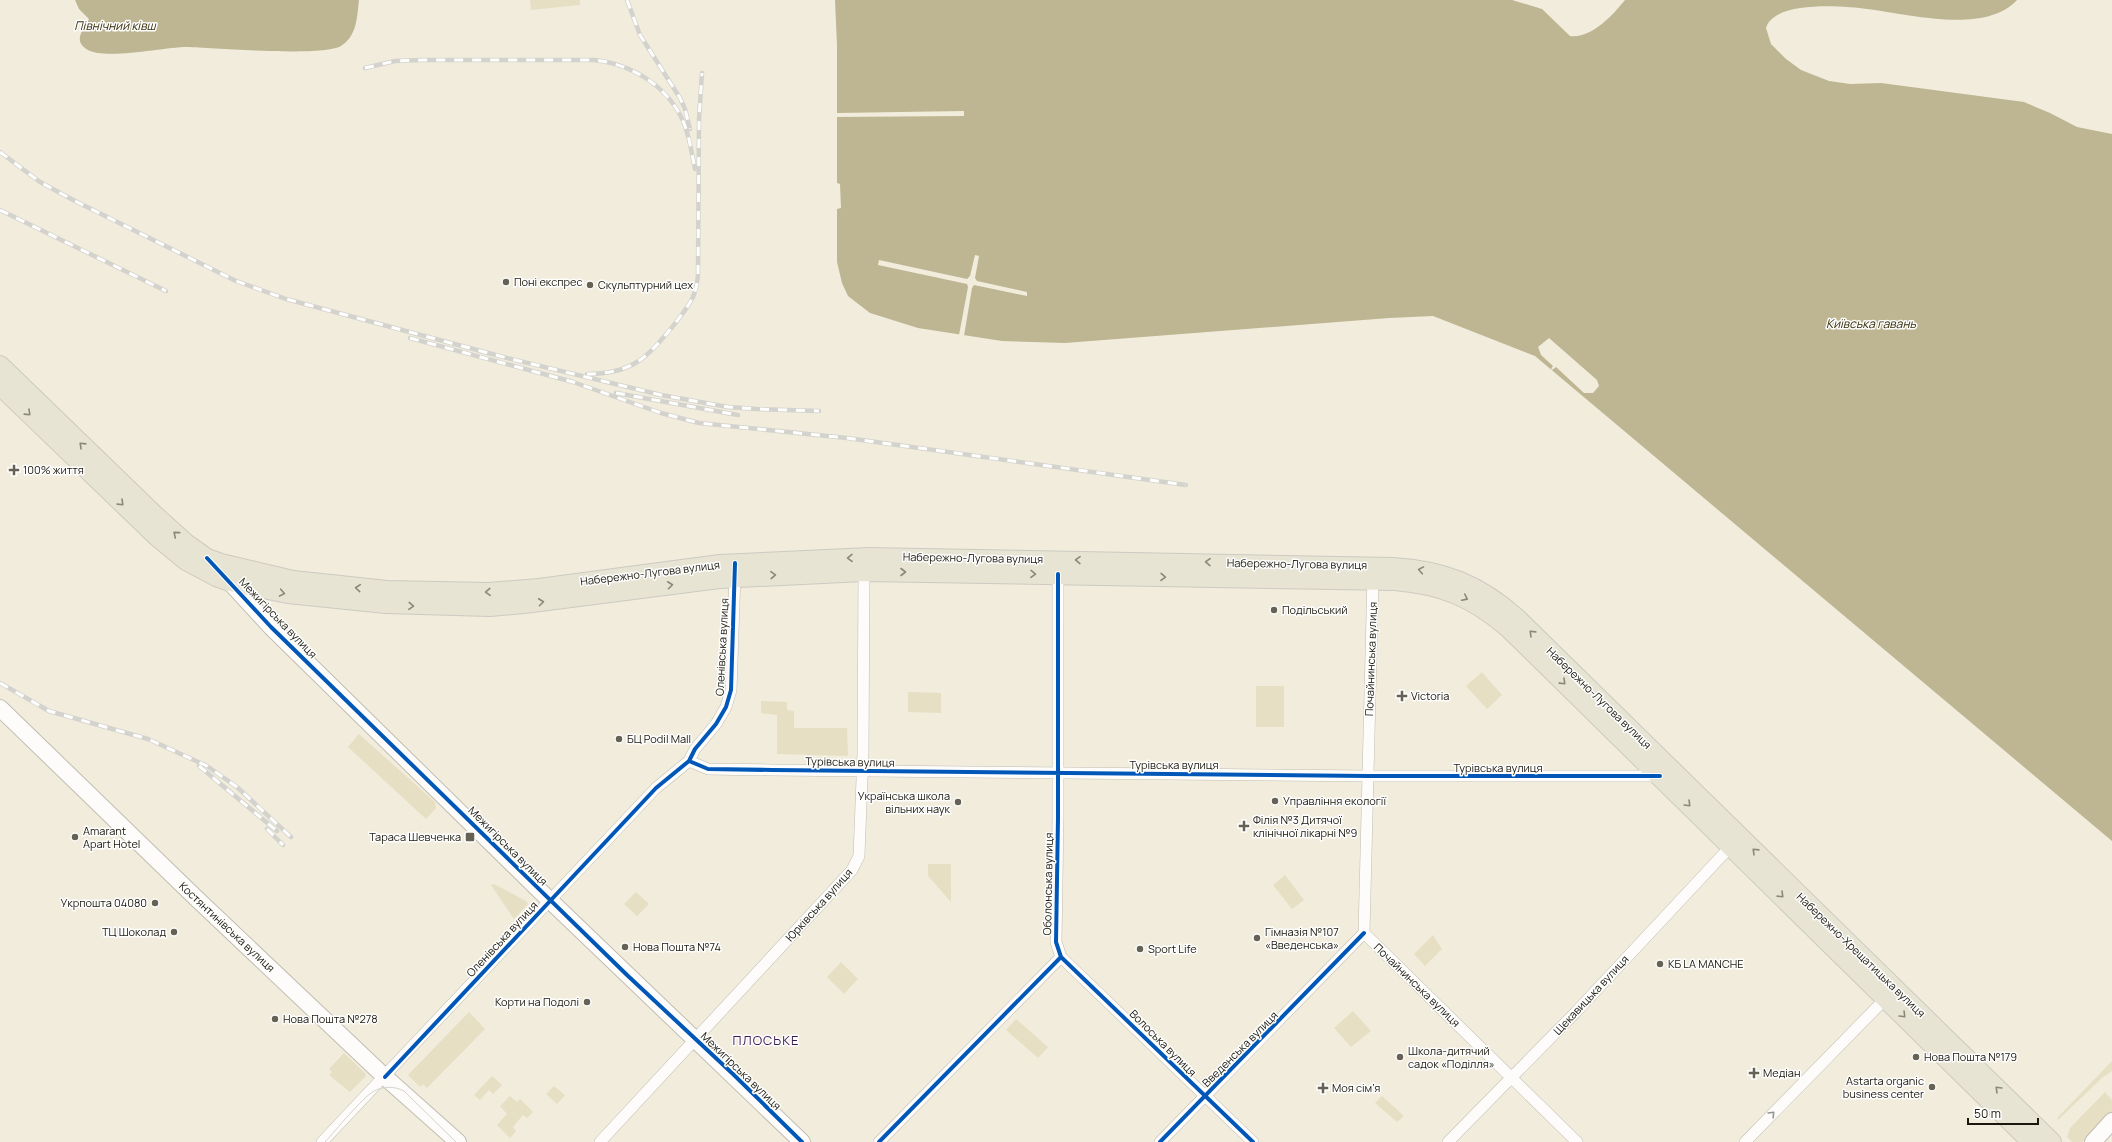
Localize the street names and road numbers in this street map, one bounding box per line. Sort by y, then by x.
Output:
street label: Набережно-Лугова вулиця [903,549,1043,566]
street label: Набережно-Лугова вулиця [1227,555,1367,572]
street label: Набережно-Лугова вулиця [579,557,721,589]
street label: Межигірська вулиця [236,574,321,661]
street label: Оленівська вулиця [711,597,732,696]
street label: Почайнинська вулиця [1361,602,1380,716]
street label: Набережно-Лугова вулиця [1544,643,1655,752]
street label: Турівська вулиця [805,753,895,770]
street label: Турівська вулиця [1129,757,1219,772]
street label: Турівська вулиця [1453,760,1543,775]
street label: Межигірська вулиця [465,803,551,889]
street label: Оболонська вулиця [1039,832,1056,936]
street label: Юрківська вулиця [782,865,855,944]
street label: Костянтинівська вулиця [176,878,279,975]
street label: Набережно-Хрещатицька вулиця [1794,889,1929,1020]
street label: Оленівська вулиця [463,898,541,980]
street label: Почайнинська вулиця [1371,940,1464,1030]
street label: Щекавицька вулиця [1550,952,1631,1038]
street label: Волоська вулиця [1127,1006,1200,1079]
street label: Введенська вулиця [1199,1008,1281,1090]
street label: Межигірська вулиця [698,1028,785,1113]

